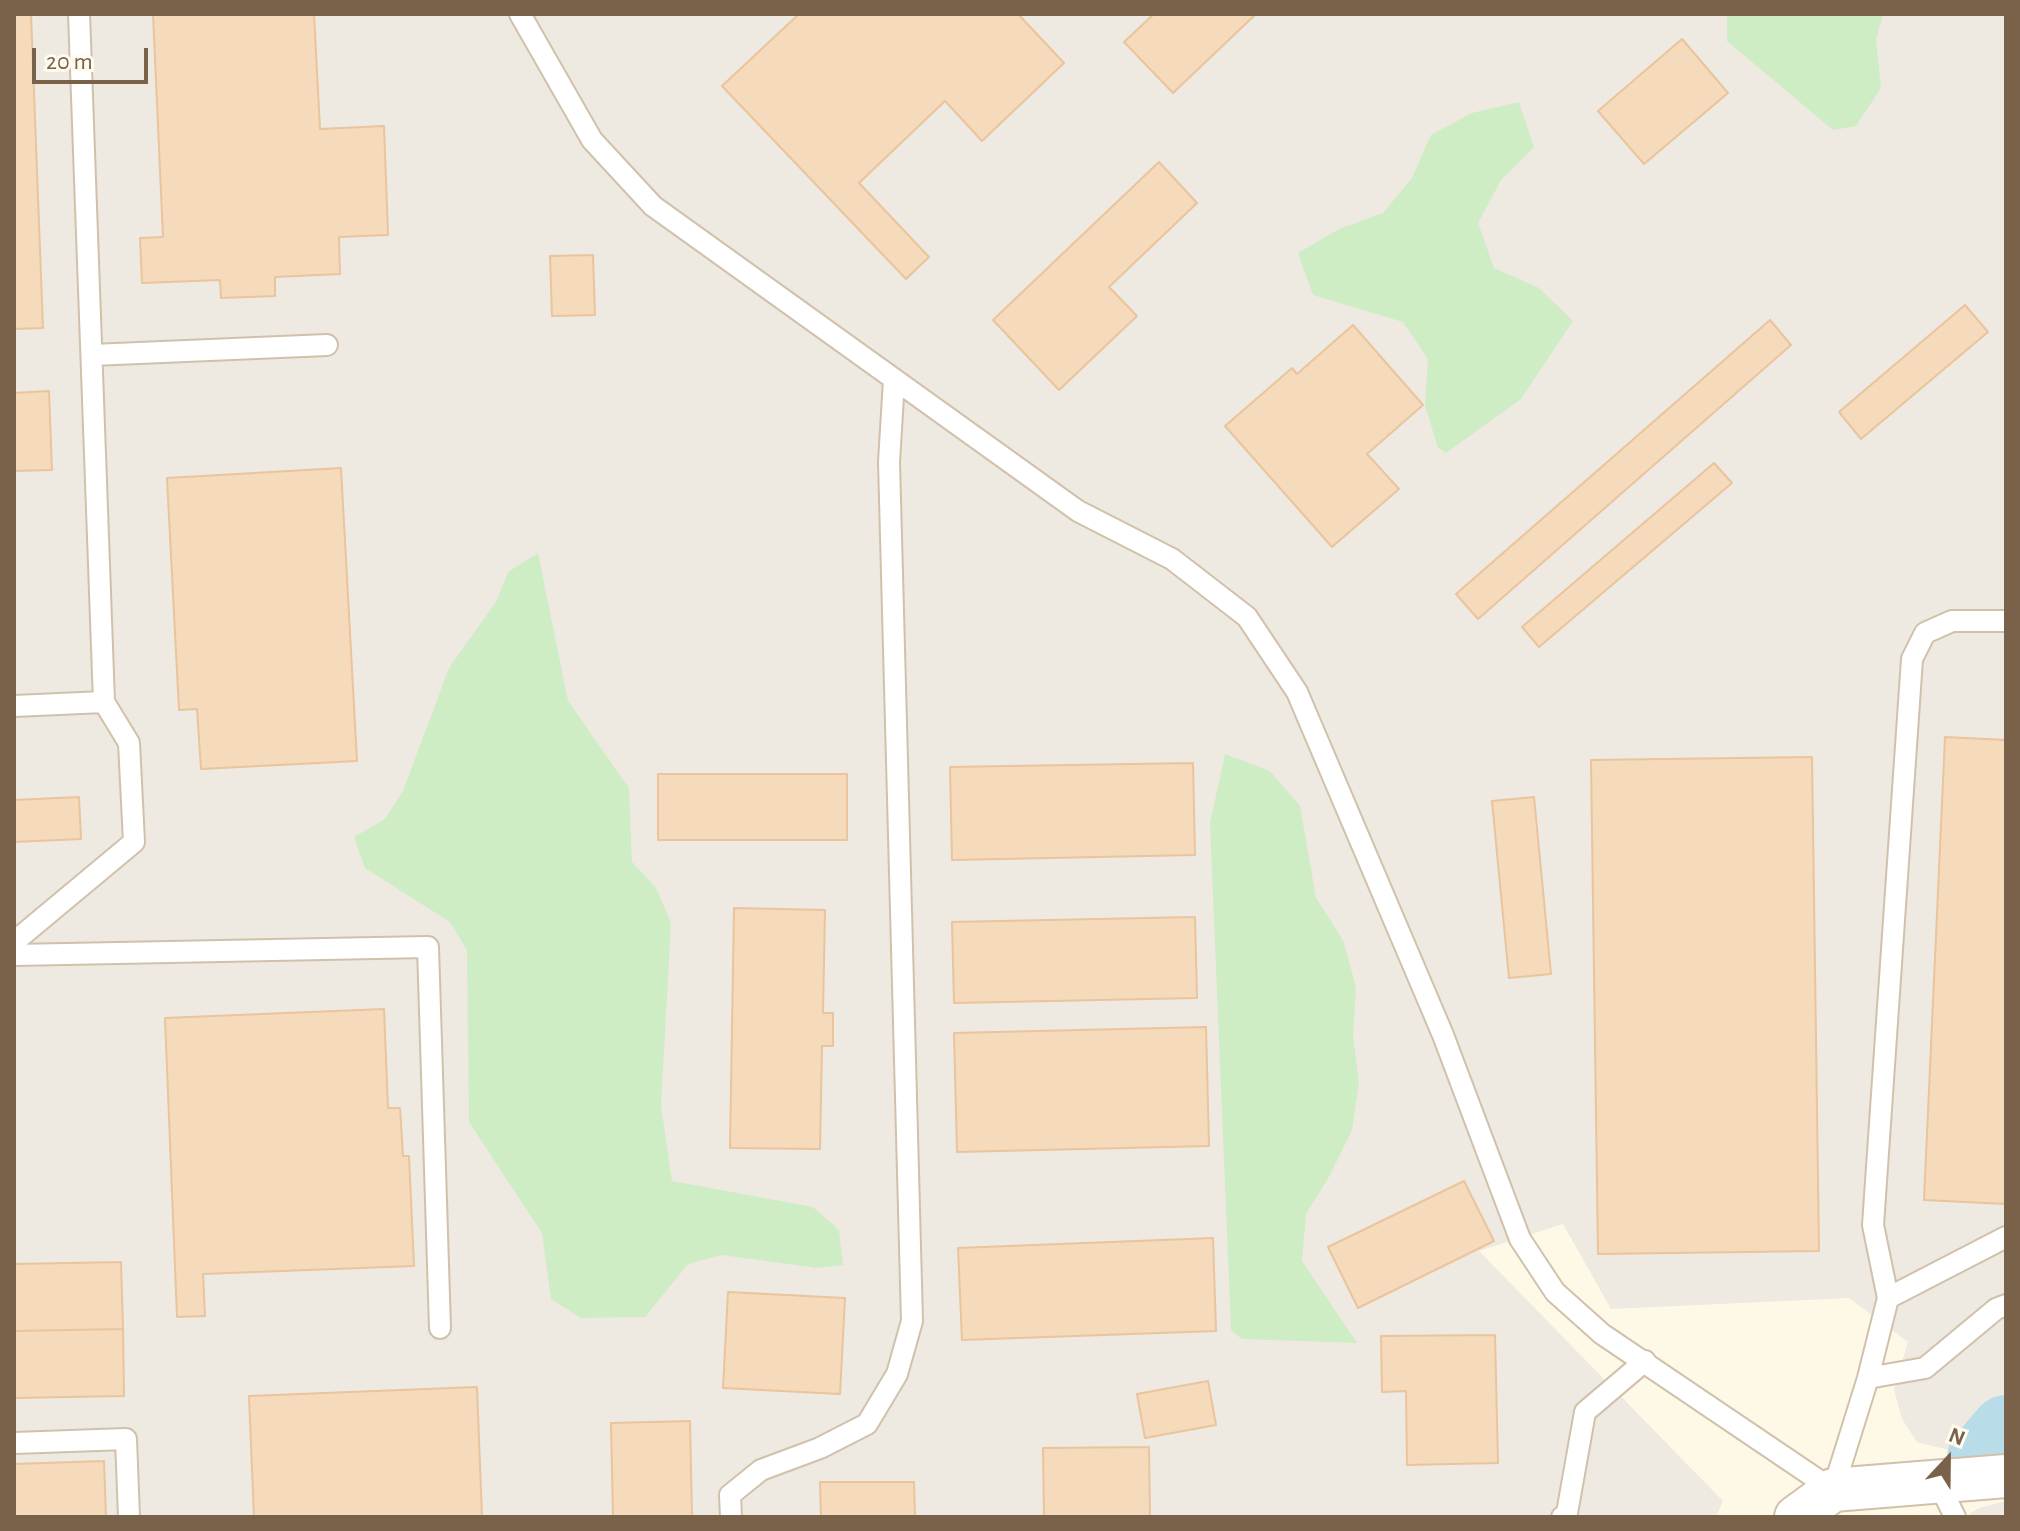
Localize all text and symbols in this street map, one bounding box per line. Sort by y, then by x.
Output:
scale bar [36,32,152,82]
text: 20 m [46,50,93,74]
north arrow [1908,1419,1988,1499]
text: N [1946,1424,1968,1450]

